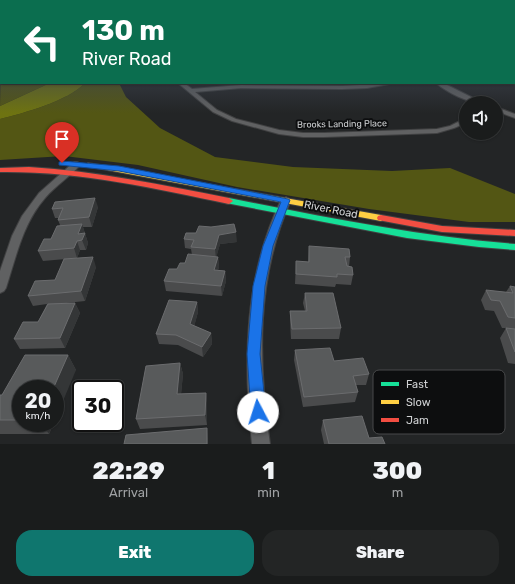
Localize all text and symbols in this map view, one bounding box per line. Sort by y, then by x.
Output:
text: 130 m [82,14,165,47]
icon: left [16,16,68,68]
text: River Road [82,48,171,70]
map controls [459,96,503,140]
button: sound [459,96,503,140]
street label: Brooks Landing Place [297,118,387,130]
pin [45,122,79,163]
icon: arrive [51,128,73,150]
street label: River Road [303,198,359,221]
legend [373,370,505,434]
text: Fast [406,378,429,391]
speed limit sign: 30 [72,380,124,432]
text: 20 [25,389,51,413]
position arrow [237,391,279,433]
text: Slow [406,396,431,409]
text: km/h [26,410,50,422]
text: Jam [406,414,429,427]
text: 22:29 [93,457,165,485]
text: 1 [262,457,275,485]
text: 300 [372,457,422,485]
text: Arrival [109,485,148,500]
text: min [257,485,280,500]
text: m [392,485,403,500]
button: Exit [16,530,254,576]
button: Share [262,530,499,576]

